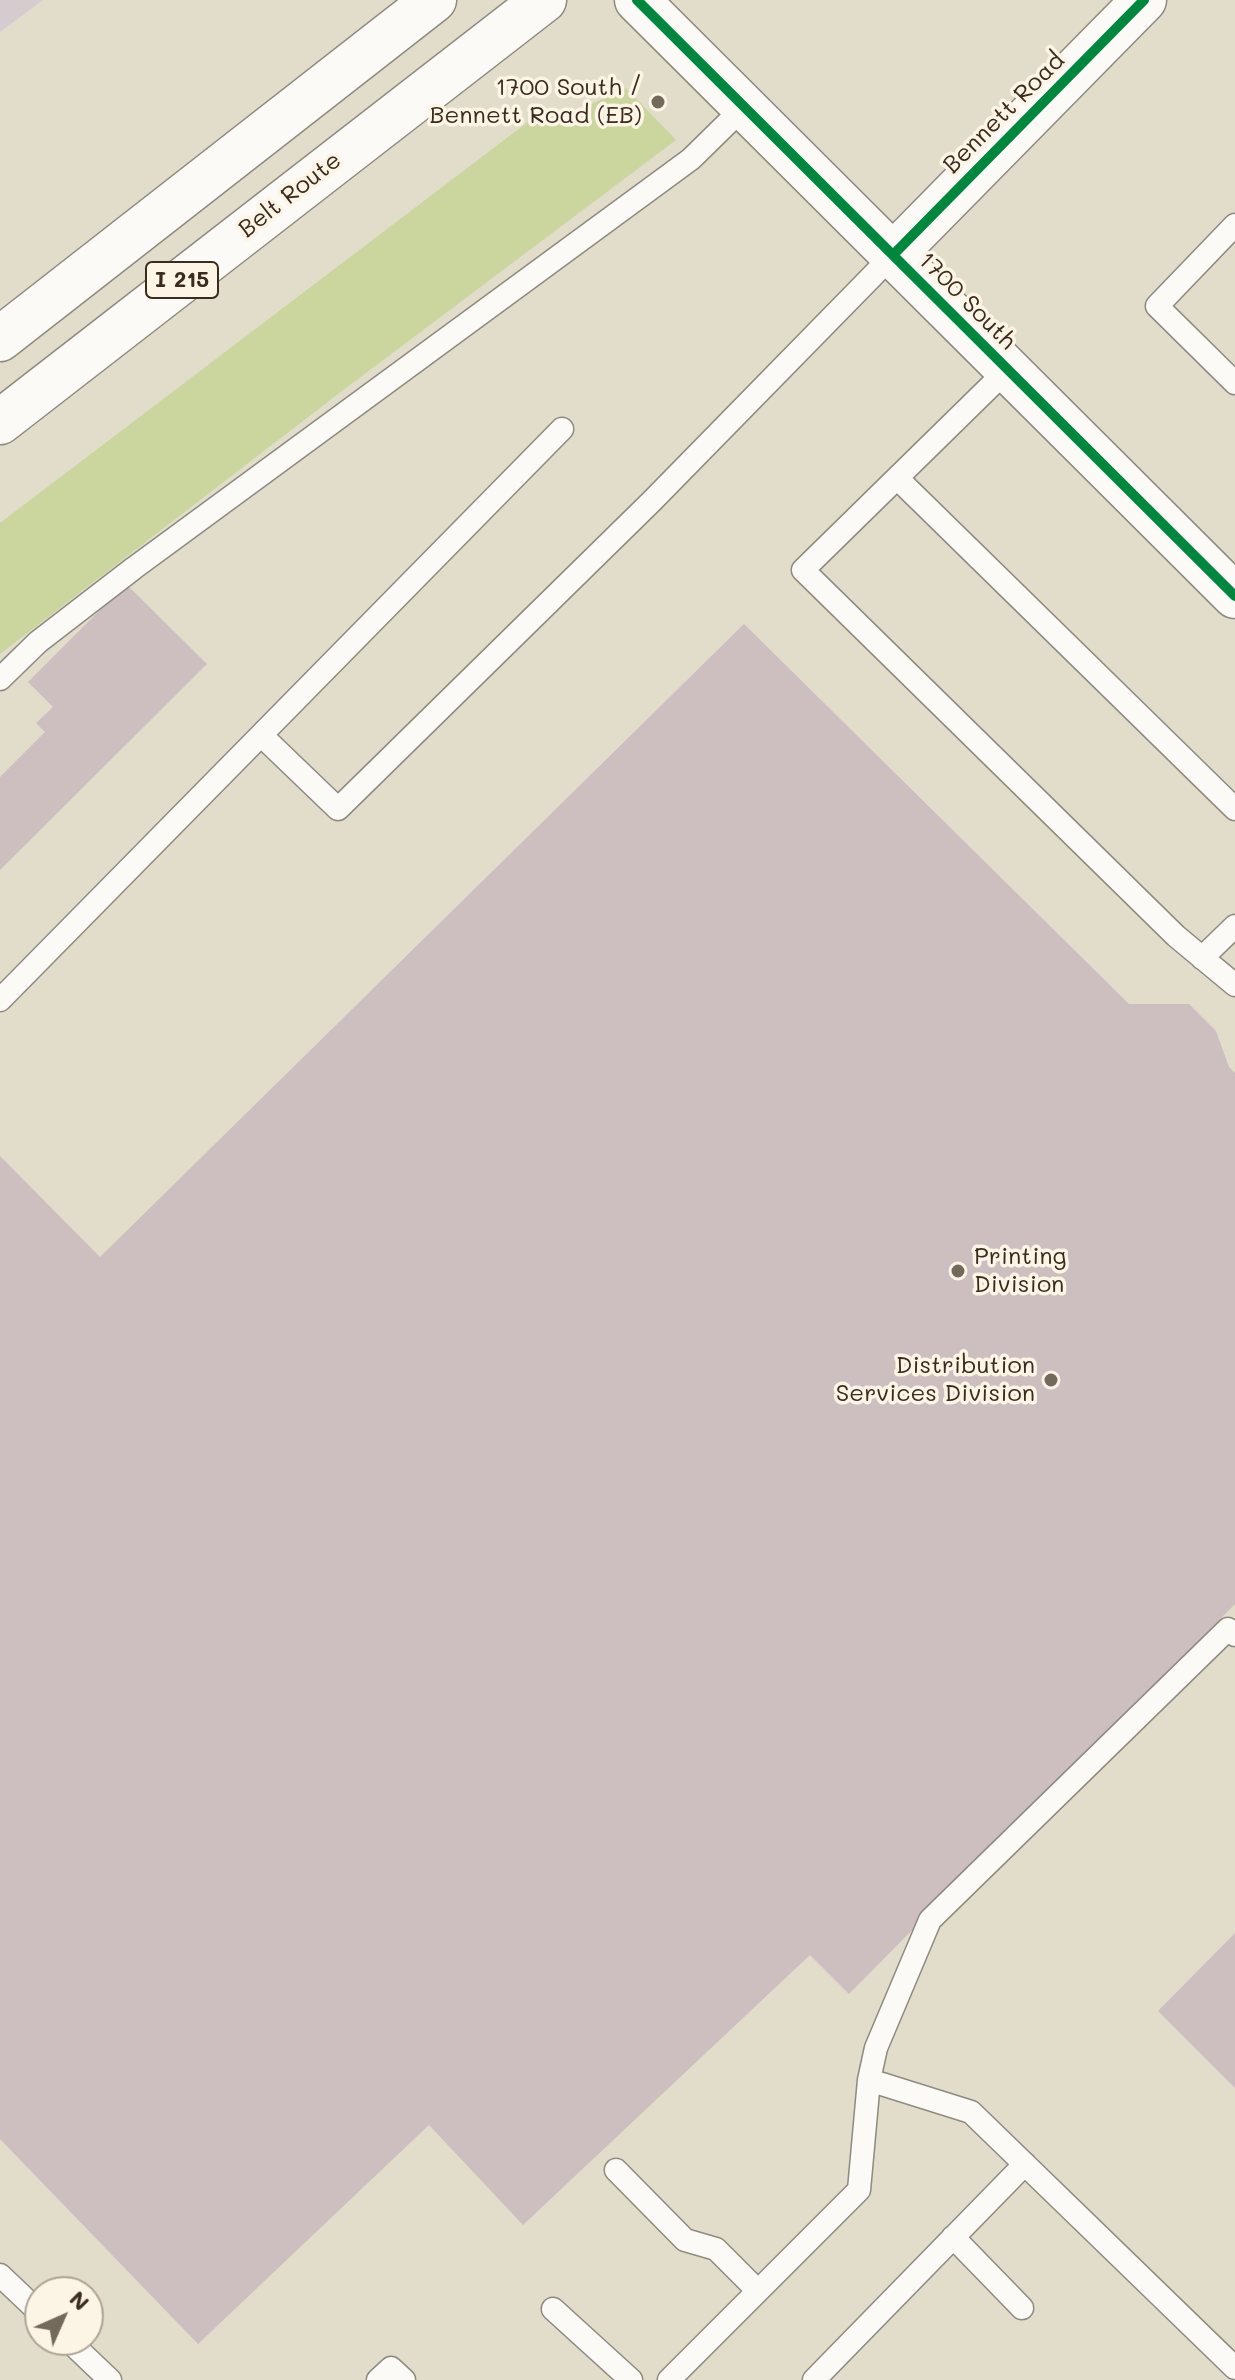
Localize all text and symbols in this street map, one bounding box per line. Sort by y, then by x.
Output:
street label: Bennett Road [937,46,1071,180]
place label: 1700 South / Bennett Road (EB) [430,74,642,130]
marker: 1700 South / Bennett Road (EB) [649,93,667,111]
street label: Belt Route [233,146,347,244]
street label: 1700 South [912,246,1022,356]
road number: I 215 [146,262,218,298]
place label: Printing Division [974,1243,1066,1299]
marker: Printing Division [949,1262,967,1280]
place label: Distribution Services Division [836,1352,1035,1408]
marker: Distribution Services Division [1042,1371,1060,1389]
north arrow [24,2276,104,2356]
text: N [64,2284,96,2316]

